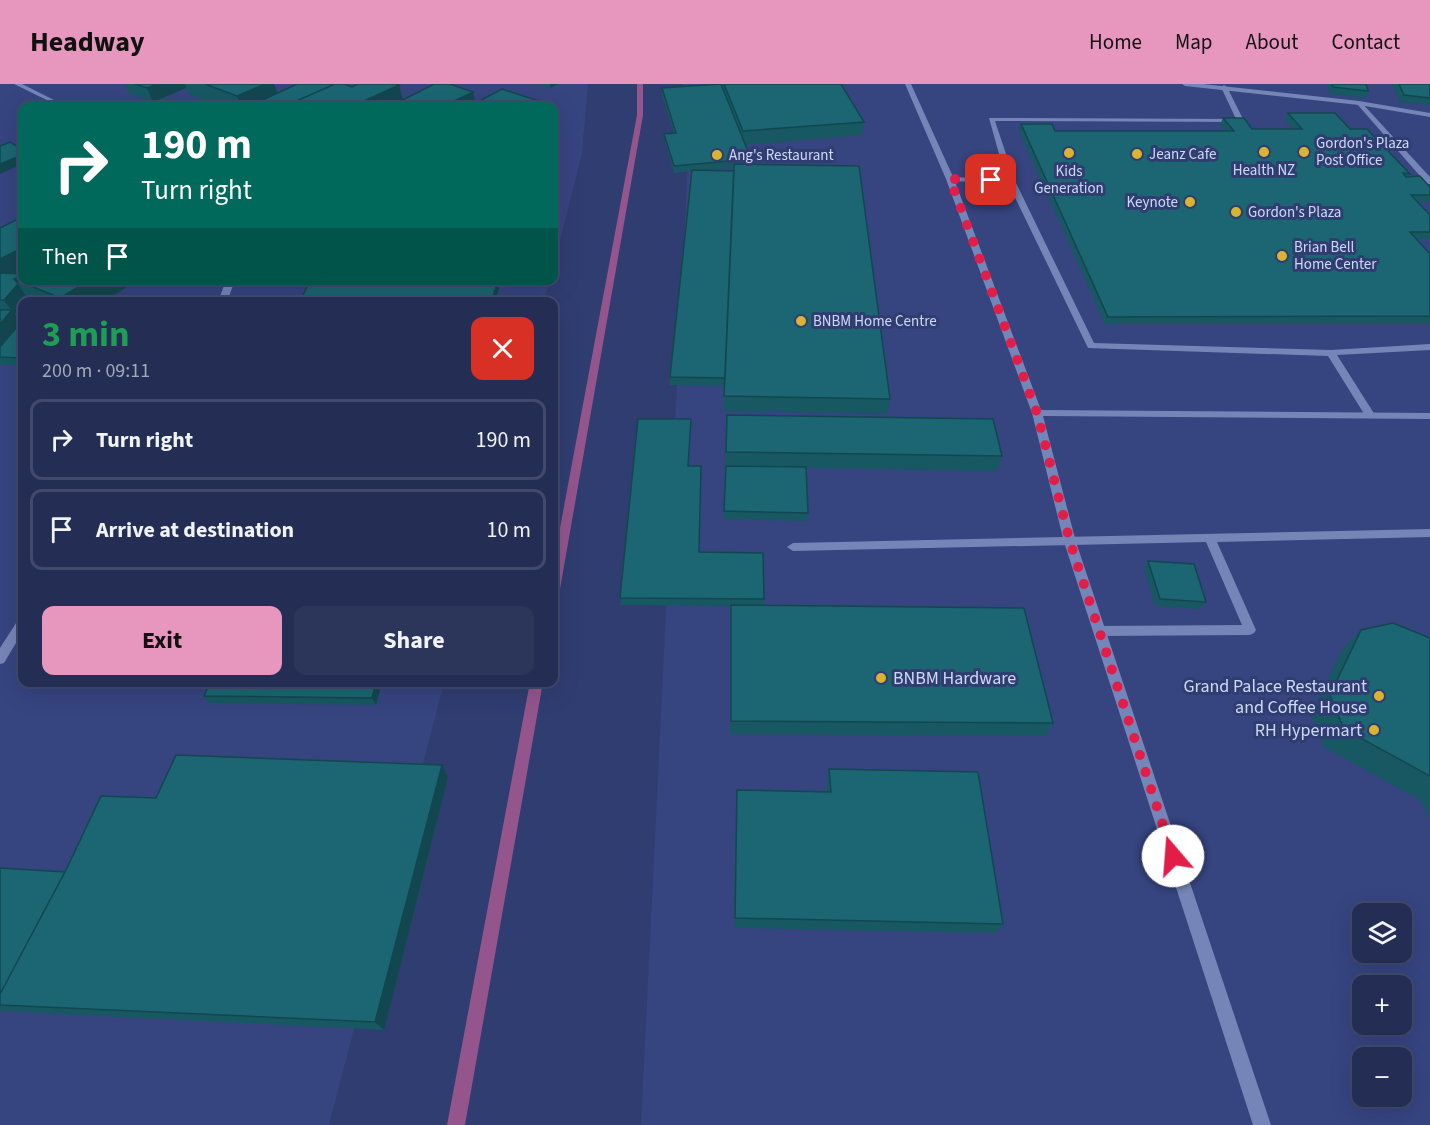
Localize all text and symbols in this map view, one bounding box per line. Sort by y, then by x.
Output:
text: Headway [30,22,145,62]
text: Home [1089,27,1142,57]
text: Map [1175,27,1213,57]
text: About [1246,27,1298,57]
text: Contact [1331,27,1400,57]
text: 190 m [141,115,252,175]
icon: right [42,126,120,204]
place label: Gordon's Plaza Post Office [1316,133,1409,171]
place label: Jeanz Cafe [1149,144,1216,165]
place label: Ang's Restaurant [729,145,834,166]
marker: Health NZ [1257,145,1271,159]
marker: Gordon's Plaza Post Office [1297,145,1311,159]
marker: Kids Generation [1062,146,1076,160]
marker: Jeanz Cafe [1130,147,1144,161]
marker: Ang's Restaurant [710,148,724,162]
pin [965,154,1016,205]
place label: Health NZ [1233,160,1295,181]
place label: Kids Generation [1034,161,1104,199]
icon: arrive [974,163,1007,196]
text: Turn right [141,171,252,210]
place label: Keynote [1127,192,1178,213]
marker: Keynote [1183,195,1197,209]
place label: Gordon's Plaza [1248,202,1341,223]
marker: Gordon's Plaza [1229,205,1243,219]
place label: Brian Bell Home Center [1294,237,1377,275]
icon: arrive [101,240,134,273]
text: Then [42,241,89,273]
marker: Brian Bell Home Center [1275,249,1289,263]
text: 3 min [42,309,130,360]
place label: BNBM Home Centre [813,311,937,332]
marker: BNBM Home Centre [794,314,808,328]
button: close [471,317,534,380]
text: 200 m · 09:11 [42,357,150,385]
icon: right [45,423,78,456]
text: Turn right [96,424,193,456]
text: 190 m [476,424,531,456]
icon: arrive [45,513,78,546]
text: Arrive at destination [96,514,294,546]
text: 10 m [486,514,531,546]
button: Exit [42,606,282,675]
button: Share [294,606,534,675]
place label: BNBM Hardware [893,666,1016,691]
marker: BNBM Hardware [874,671,888,685]
place label: Grand Palace Restaurant and Coffee House [1183,674,1367,720]
marker: Grand Palace Restaurant and Coffee House [1372,689,1386,703]
place label: RH Hypermart [1255,718,1362,743]
marker: RH Hypermart [1367,723,1381,737]
position arrow [1141,824,1205,888]
map controls [1352,903,1412,1107]
button: layers [1352,903,1412,963]
button: + [1352,975,1412,1035]
button: − [1352,1047,1412,1107]

